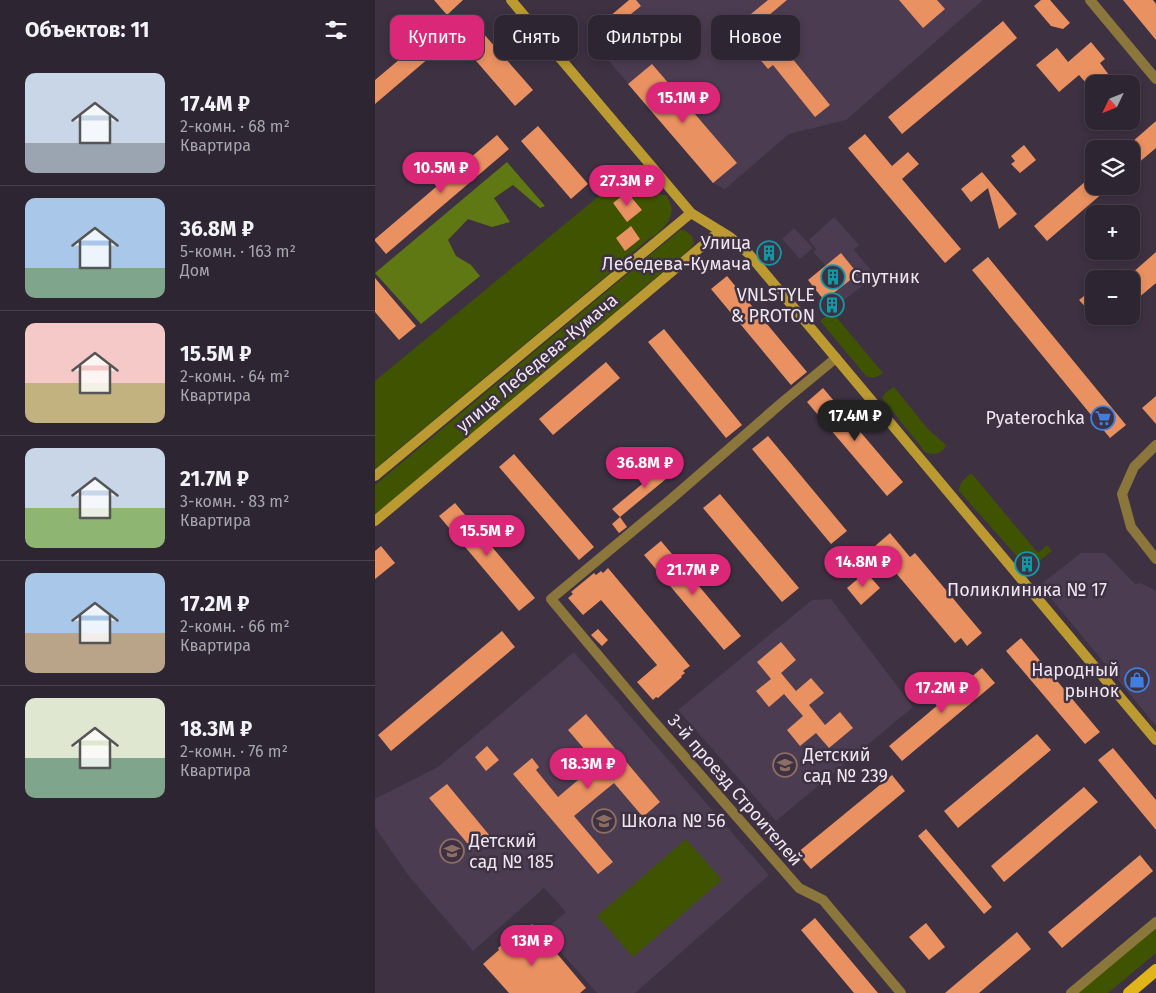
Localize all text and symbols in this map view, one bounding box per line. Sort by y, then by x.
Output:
chip: Купить [390,15,484,60]
chip: Снять [494,15,578,60]
chip: Фильтры [588,15,701,60]
chip: Новое [711,15,800,60]
icon: filters [322,16,350,44]
text: Объектов: 11 [25,17,150,43]
north arrow [1085,75,1140,130]
map controls [1085,75,1140,325]
pin: 15.1M ₽ [637,82,729,124]
text: 15.1M ₽ [657,88,709,107]
text: 17.4M ₽ [180,91,250,117]
icon: home [65,93,125,153]
text: 2-комн. · 68 m² [180,117,290,136]
text: Квартира [180,136,251,155]
button: layers [1085,140,1140,195]
pin: 10.5M ₽ [395,152,487,194]
text: 10.5M ₽ [413,158,469,177]
pin: 27.3M ₽ [581,164,673,207]
text: 27.3M ₽ [600,171,654,190]
button: + [1085,205,1140,260]
text: 36.8M ₽ [180,216,254,242]
icon: home [65,218,125,278]
place label: Улица Лебедева-Кумача [602,232,751,275]
building icon: Улица Лебедева-Кумача [756,240,782,266]
text: 5-комн. · 163 m² [180,242,296,261]
text: Дом [180,261,210,280]
building icon: Спутник [820,264,846,290]
place label: Спутник [851,266,920,288]
button: − [1085,270,1140,325]
place label: VNLSTYLE & PROTON [731,284,815,327]
street label: улица Лебедева-Кумача [452,289,622,437]
building icon: VNLSTYLE & PROTON [819,292,845,318]
text: 15.5M ₽ [180,341,251,367]
icon: home [65,343,125,403]
text: 2-комн. · 64 m² [180,367,290,386]
text: Квартира [180,386,251,405]
pin: 17.4M ₽ [809,400,901,442]
supermarket icon: Pyaterochka [1090,405,1116,431]
text: 17.4M ₽ [828,406,882,425]
place label: Pyaterochka [985,407,1085,429]
pin: 36.8M ₽ [599,446,691,489]
text: 36.8M ₽ [617,453,673,472]
text: 21.7M ₽ [180,466,249,492]
icon: home [65,468,125,528]
text: 3-комн. · 83 m² [180,492,289,511]
text: Квартира [180,511,251,530]
pin: 15.5M ₽ [441,514,533,557]
text: 15.5M ₽ [460,521,514,540]
pin: 14.8M ₽ [817,546,909,588]
building icon: Поликлиника № 17 [1014,551,1040,577]
text: 14.8M ₽ [835,552,891,571]
pin: 21.7M ₽ [647,554,739,596]
text: 21.7M ₽ [667,560,719,579]
place label: Поликлиника № 17 [947,579,1107,601]
text: 17.2M ₽ [180,591,249,617]
icon: home [65,593,125,653]
text: 2-комн. · 66 m² [180,617,290,636]
text: Квартира [180,636,251,655]
place label: Народный рынок [1031,659,1120,702]
shop icon: Народный рынок [1124,667,1150,693]
pin: 17.2M ₽ [896,672,988,714]
text: 17.2M ₽ [916,678,968,697]
street label: 3-й проезд Строителей [663,709,807,871]
text: 18.3M ₽ [180,716,252,742]
icon: home [65,718,125,778]
text: 2-комн. · 76 m² [180,742,288,761]
place label: Детский сад № 239 [802,744,888,787]
pin: 18.3M ₽ [542,748,634,790]
school or university icon: Детский сад № 239 [772,752,798,778]
text: 18.3M ₽ [560,754,616,773]
text: Квартира [180,761,251,780]
school or university icon: Школа № 56 [591,808,617,834]
place label: Школа № 56 [621,810,726,832]
place label: Детский сад № 185 [468,830,554,873]
school or university icon: Детский сад № 185 [439,838,465,864]
pin: 13M ₽ [497,924,567,967]
text: 13M ₽ [511,931,553,950]

